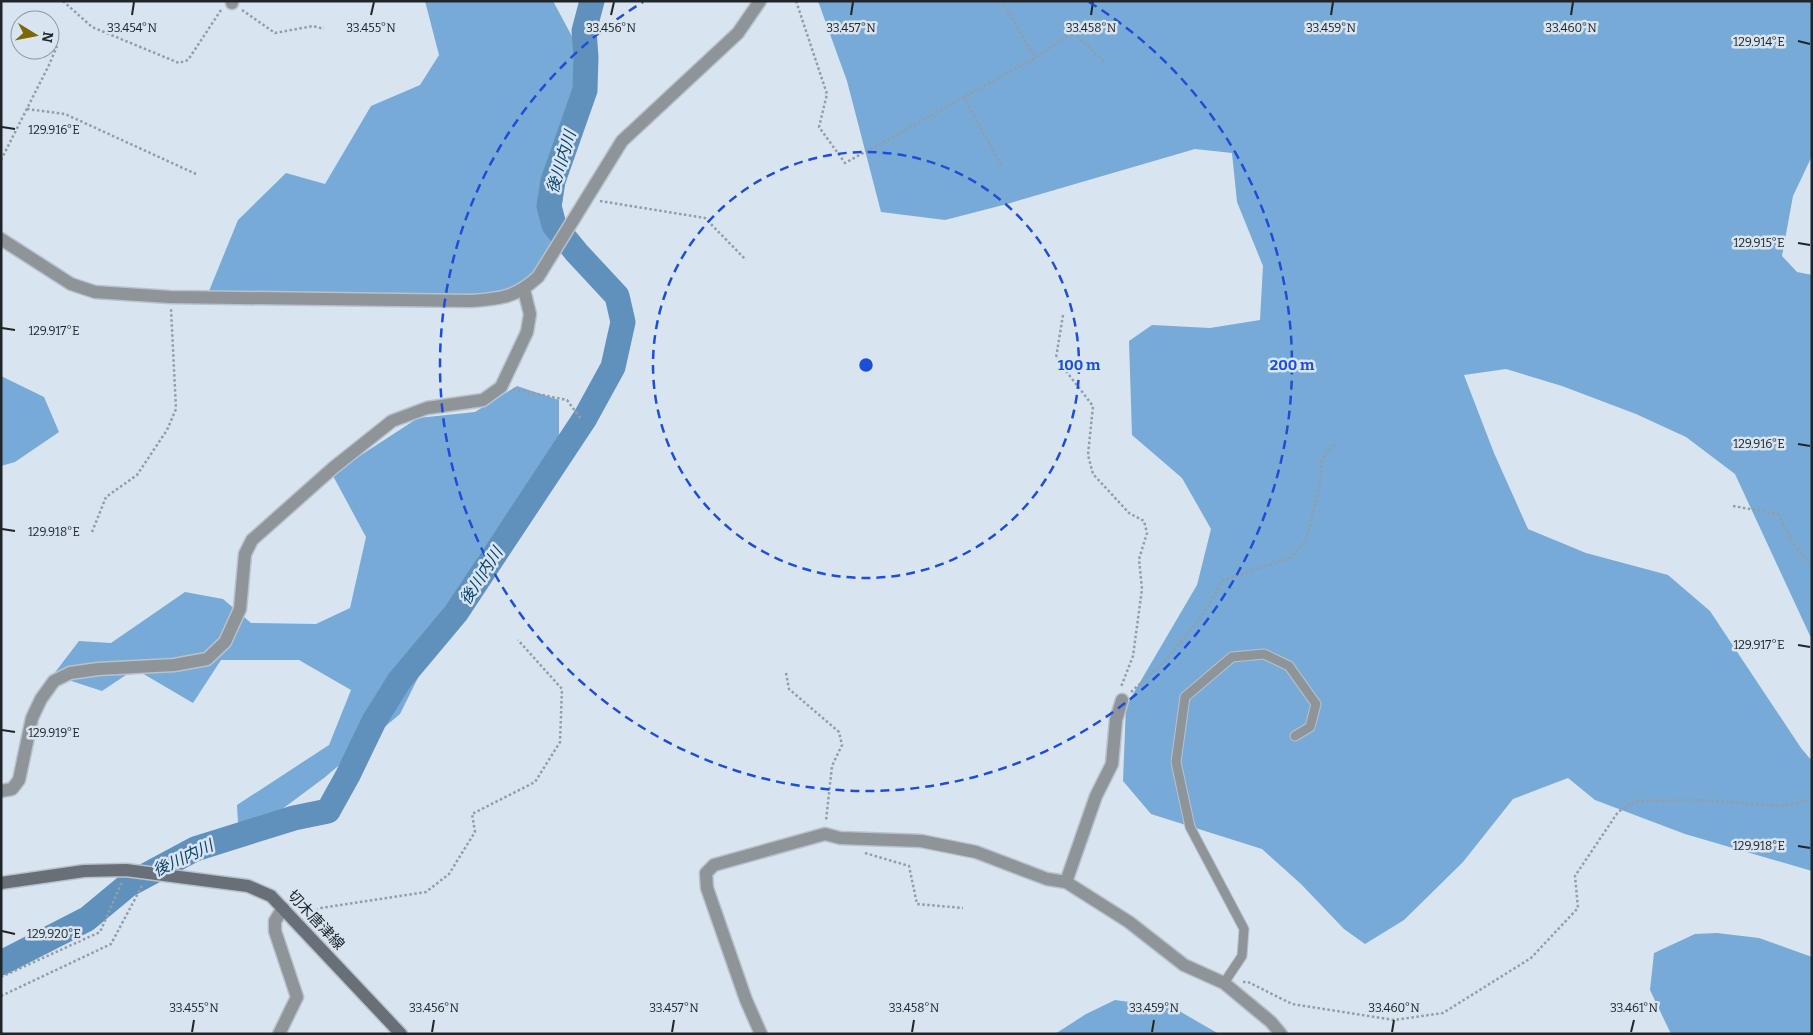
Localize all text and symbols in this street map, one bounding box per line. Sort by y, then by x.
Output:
north arrow [10,10,60,60]
text: 33.454°N [107,21,157,35]
text: 33.455°N [346,21,396,35]
text: 33.456°N [586,21,636,35]
text: 33.457°N [826,21,876,35]
text: 33.458°N [1066,21,1117,35]
text: 33.459°N [1306,21,1357,35]
text: 33.460°N [1545,21,1597,35]
text: N [38,30,57,44]
text: 129.914°E [1733,35,1785,49]
text: 129.916°E [28,123,80,137]
water label: 後川内川 [543,127,580,195]
text: 129.915°E [1734,236,1784,250]
text: 129.917°E [28,324,80,338]
centre of rings [857,356,875,374]
text: 100 m [1058,356,1101,374]
text: 200 m [1270,356,1315,374]
text: 129.916°E [1733,437,1785,451]
text: 129.918°E [28,525,80,539]
water label: 後川内川 [456,542,507,608]
text: 129.917°E [1733,638,1785,652]
text: 129.919°E [28,726,80,740]
water label: 後川内川 [150,835,218,880]
text: 129.918°E [1733,839,1785,853]
street label: 切木唐津線 [284,886,348,954]
text: 129.920°E [27,927,81,941]
text: 33.455°N [169,1001,219,1015]
text: 33.456°N [409,1001,459,1015]
text: 33.457°N [649,1001,699,1015]
text: 33.458°N [889,1001,940,1015]
text: 33.459°N [1129,1001,1180,1015]
text: 33.460°N [1368,1001,1420,1015]
text: 33.461°N [1610,1001,1659,1015]

